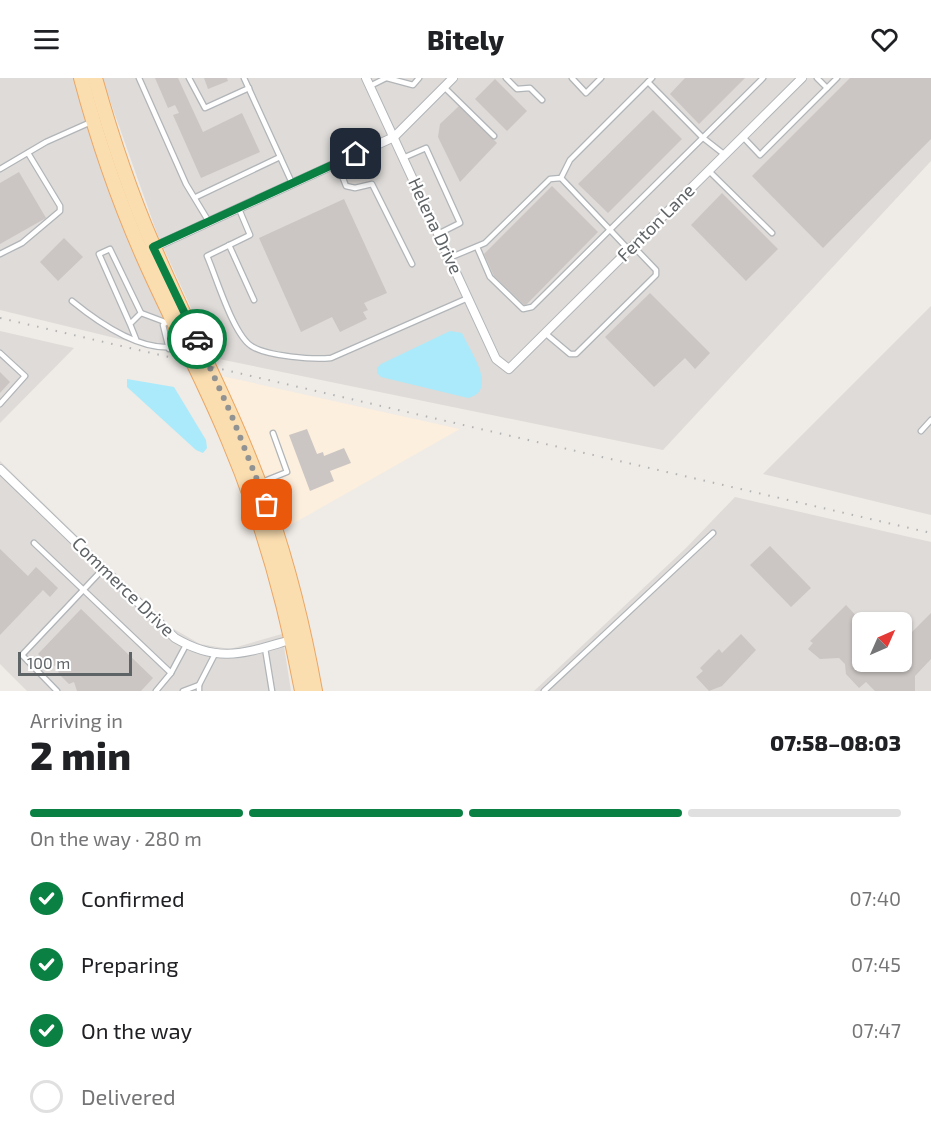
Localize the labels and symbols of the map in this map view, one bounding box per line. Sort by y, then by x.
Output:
pin [330,128,381,179]
street label: Helena Drive [404,174,468,277]
street label: Fenton Lane [612,179,699,266]
courier [167,309,227,369]
pin [241,479,292,530]
street label: Commerce Drive [68,532,179,641]
north arrow [852,612,912,672]
scale bar [18,649,132,676]

